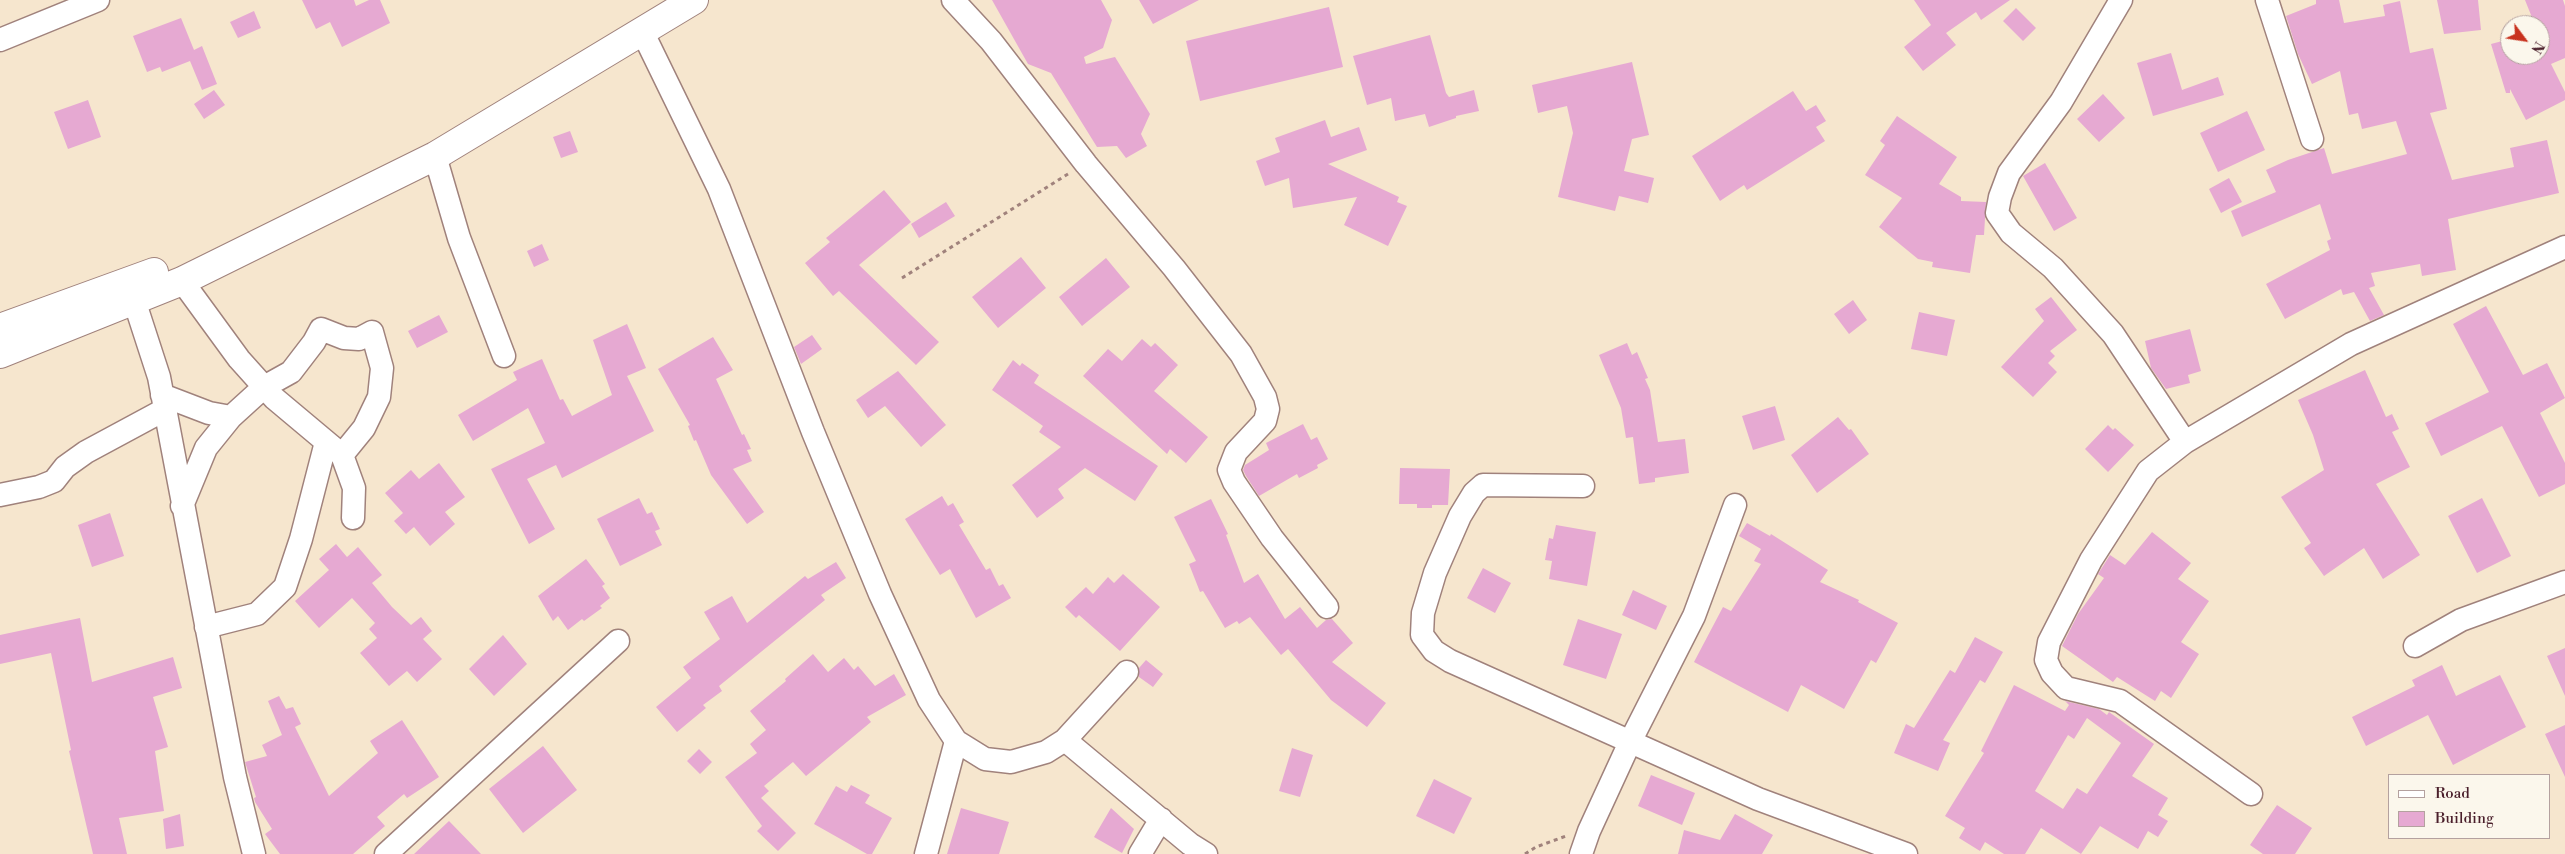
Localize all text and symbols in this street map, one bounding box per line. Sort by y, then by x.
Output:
north arrow [2500,15,2550,65]
text: N [2526,38,2548,57]
legend [2388,774,2550,839]
text: Road [2435,784,2470,803]
text: Building [2435,809,2494,828]

